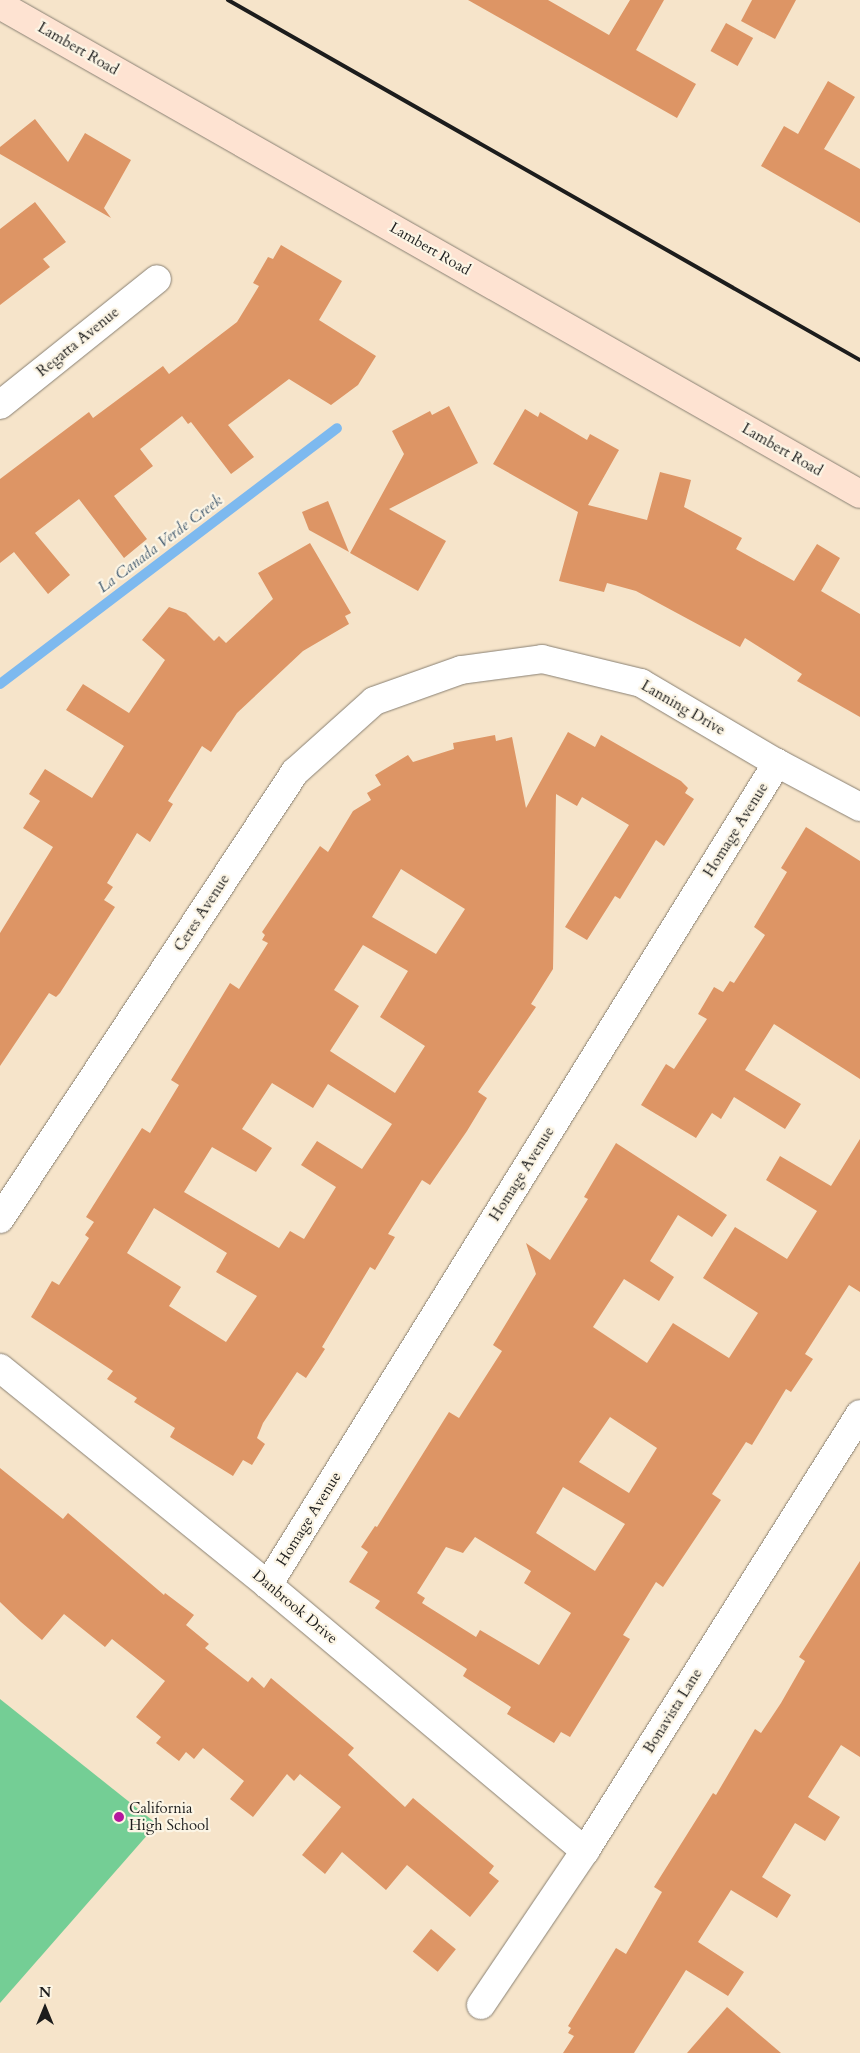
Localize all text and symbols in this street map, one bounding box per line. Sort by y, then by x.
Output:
street label: Lambert Road [34,19,122,79]
street label: Lambert Road [386,219,474,279]
street label: Regatta Avenue [33,303,123,381]
street label: Lambert Road [738,420,826,480]
water label: La Canada Verde Creek [94,491,226,597]
street label: Lanning Drive [638,677,728,739]
street label: Homage Avenue [700,780,772,880]
street label: Ceres Avenue [170,871,234,955]
street label: Homage Avenue [486,1124,558,1224]
street label: Homage Avenue [273,1469,345,1569]
street label: Danbrook Drive [249,1566,341,1648]
street label: Bonavista Lane [640,1665,706,1757]
place label: California High School [129,1799,209,1834]
marker: California High School [113,1811,125,1823]
north arrow [20,1983,70,2033]
text: N [39,1983,51,2002]

